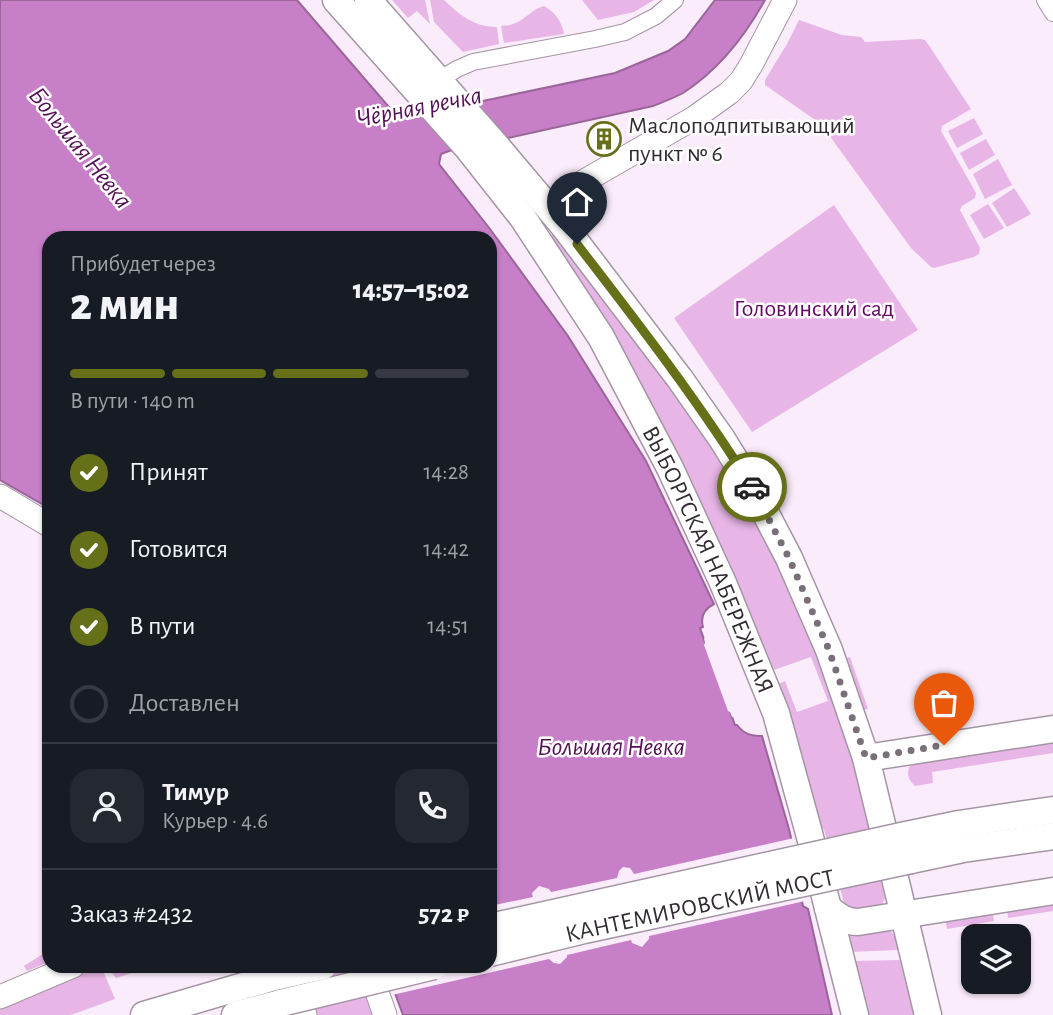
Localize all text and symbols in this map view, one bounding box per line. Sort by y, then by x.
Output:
water label: Большая Невка [24,82,137,213]
water label: Чёрная речка [354,82,484,132]
place label: Маслоподпитывающий пункт № 6 [628,114,855,166]
building icon: Маслоподпитывающий пункт № 6 [585,120,623,158]
pin [547,172,607,244]
icon: home [558,183,596,221]
text: Прибудет через [70,253,216,276]
text: 14:57–15:02 [353,277,469,303]
text: 2 мин [70,282,179,328]
park label: Головинский сад [734,297,894,321]
text: В пути · 140 m [70,390,195,413]
street label: ВЫБОРГСКАЯ НАБЕРЕЖНАЯ [637,422,778,697]
courier [717,452,787,522]
icon: check [70,454,108,492]
text: Принят [129,459,208,485]
text: 14:28 [423,461,469,484]
icon: car [733,468,771,506]
icon: check [70,531,108,569]
text: Готовится [129,536,228,562]
text: 14:42 [423,538,469,561]
icon: check [70,608,108,646]
text: В пути [129,613,195,639]
text: 14:51 [427,615,469,638]
pin [914,673,974,745]
icon: bag [925,684,963,722]
text: Доставлен [129,690,240,716]
water label: Большая Невка [537,734,685,760]
button: person [70,769,144,843]
button: phone [395,769,469,843]
text: Тимур [162,779,229,805]
text: Курьер · 4.6 [162,810,268,833]
street label: КАНТЕМИРОВСКИЙ МОСТ [563,866,837,947]
text: Заказ #2432 [70,901,193,927]
text: 572 ₽ [418,901,469,927]
map controls [961,924,1031,994]
button: layers [961,924,1031,994]

